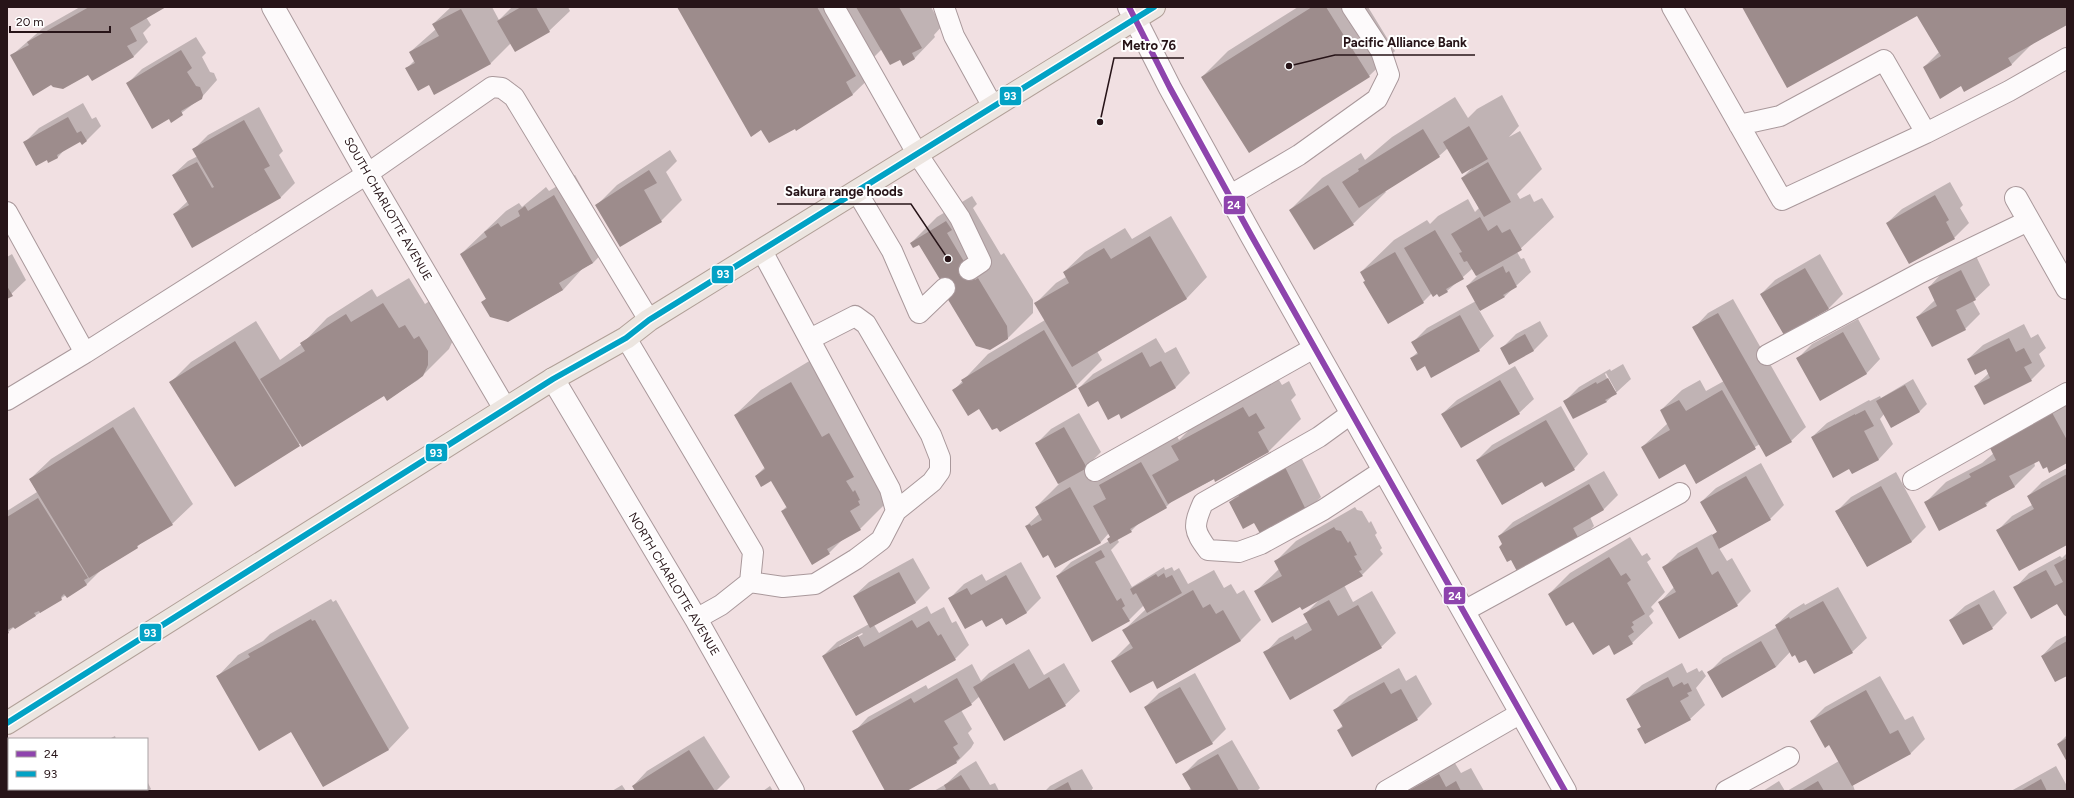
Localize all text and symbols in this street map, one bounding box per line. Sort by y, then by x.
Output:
scale bar [10,8,110,34]
text: 20 m [16,15,44,29]
callout: Pacific Alliance Bank [1335,30,1475,55]
callout: Metro 76 [1114,33,1184,58]
text: Pacific Alliance Bank [1343,35,1467,50]
text: Metro 76 [1122,38,1176,53]
line badge: 93 [999,86,1022,106]
text: 93 [1004,90,1016,103]
street label: SOUTH CHARLOTTE AVENUE [341,135,435,283]
callout: Sakura range hoods [777,179,911,204]
text: Sakura range hoods [785,184,903,199]
line badge: 24 [1223,195,1246,215]
text: 24 [1227,199,1241,212]
line badge: 93 [711,265,734,284]
text: 93 [717,268,729,281]
line badge: 93 [425,443,448,462]
text: 93 [430,447,442,460]
street label: NORTH CHARLOTTE AVENUE [626,510,722,658]
line badge: 24 [1443,586,1466,605]
text: 24 [1448,590,1462,603]
line badge: 93 [139,623,162,642]
text: 93 [144,627,156,640]
legend [8,738,148,790]
text: 24 [44,747,59,761]
text: 93 [44,767,57,781]

